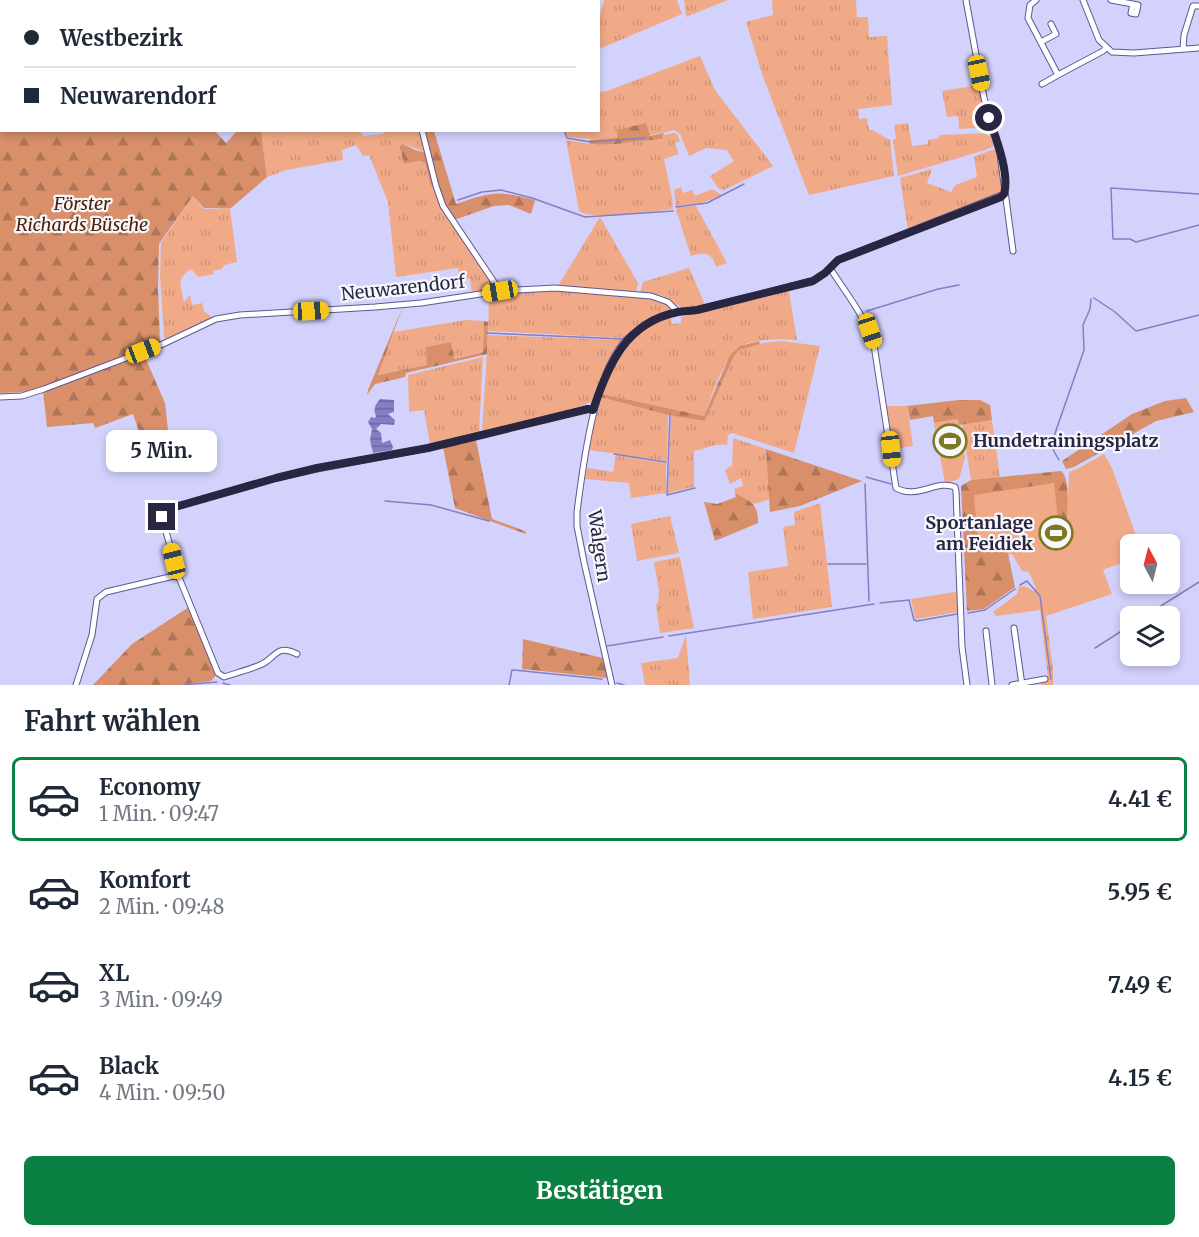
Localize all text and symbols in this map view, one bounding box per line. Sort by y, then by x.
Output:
text: Westbezirk [60,24,183,52]
car [966,54,992,92]
text: Neuwarendorf [60,82,216,110]
route start [975,104,1002,131]
park label: Förster Richards Büsche [16,192,148,236]
street label: Neuwarendorf [340,269,467,305]
car [481,279,519,303]
car [293,301,329,321]
car [856,311,884,351]
car [123,336,163,366]
sports icon: Hundetrainingsplatz [932,423,968,459]
place label: Hundetrainingsplatz [973,429,1158,452]
callout: 5 Min. [106,430,218,472]
car [880,430,902,468]
text: 5 Min. [130,438,193,463]
route end [148,503,175,530]
street label: Walgern [583,507,616,584]
place label: Sportanlage am Feidiek [925,511,1033,555]
sports icon: Sportanlage am Feidiek [1038,515,1074,551]
north arrow [1120,534,1180,594]
map controls [1120,534,1180,666]
car [161,541,187,581]
button: layers [1120,606,1180,666]
text: Fahrt wählen [24,704,200,738]
icon: car [27,772,81,826]
text: Economy [99,773,200,801]
text: 4.41 € [1108,785,1172,813]
text: 1 Min. · 09:47 [99,801,219,826]
icon: car [27,865,81,919]
text: Komfort [99,866,191,894]
text: 5.95 € [1108,878,1172,906]
text: 2 Min. · 09:48 [99,894,224,919]
icon: car [27,958,81,1012]
text: XL [99,959,129,987]
text: 7.49 € [1108,971,1172,999]
text: 3 Min. · 09:49 [99,987,223,1012]
icon: car [27,1051,81,1105]
text: Black [99,1052,159,1080]
text: 4.15 € [1108,1064,1172,1092]
text: 4 Min. · 09:50 [99,1080,225,1105]
button: Bestätigen [24,1156,1175,1225]

